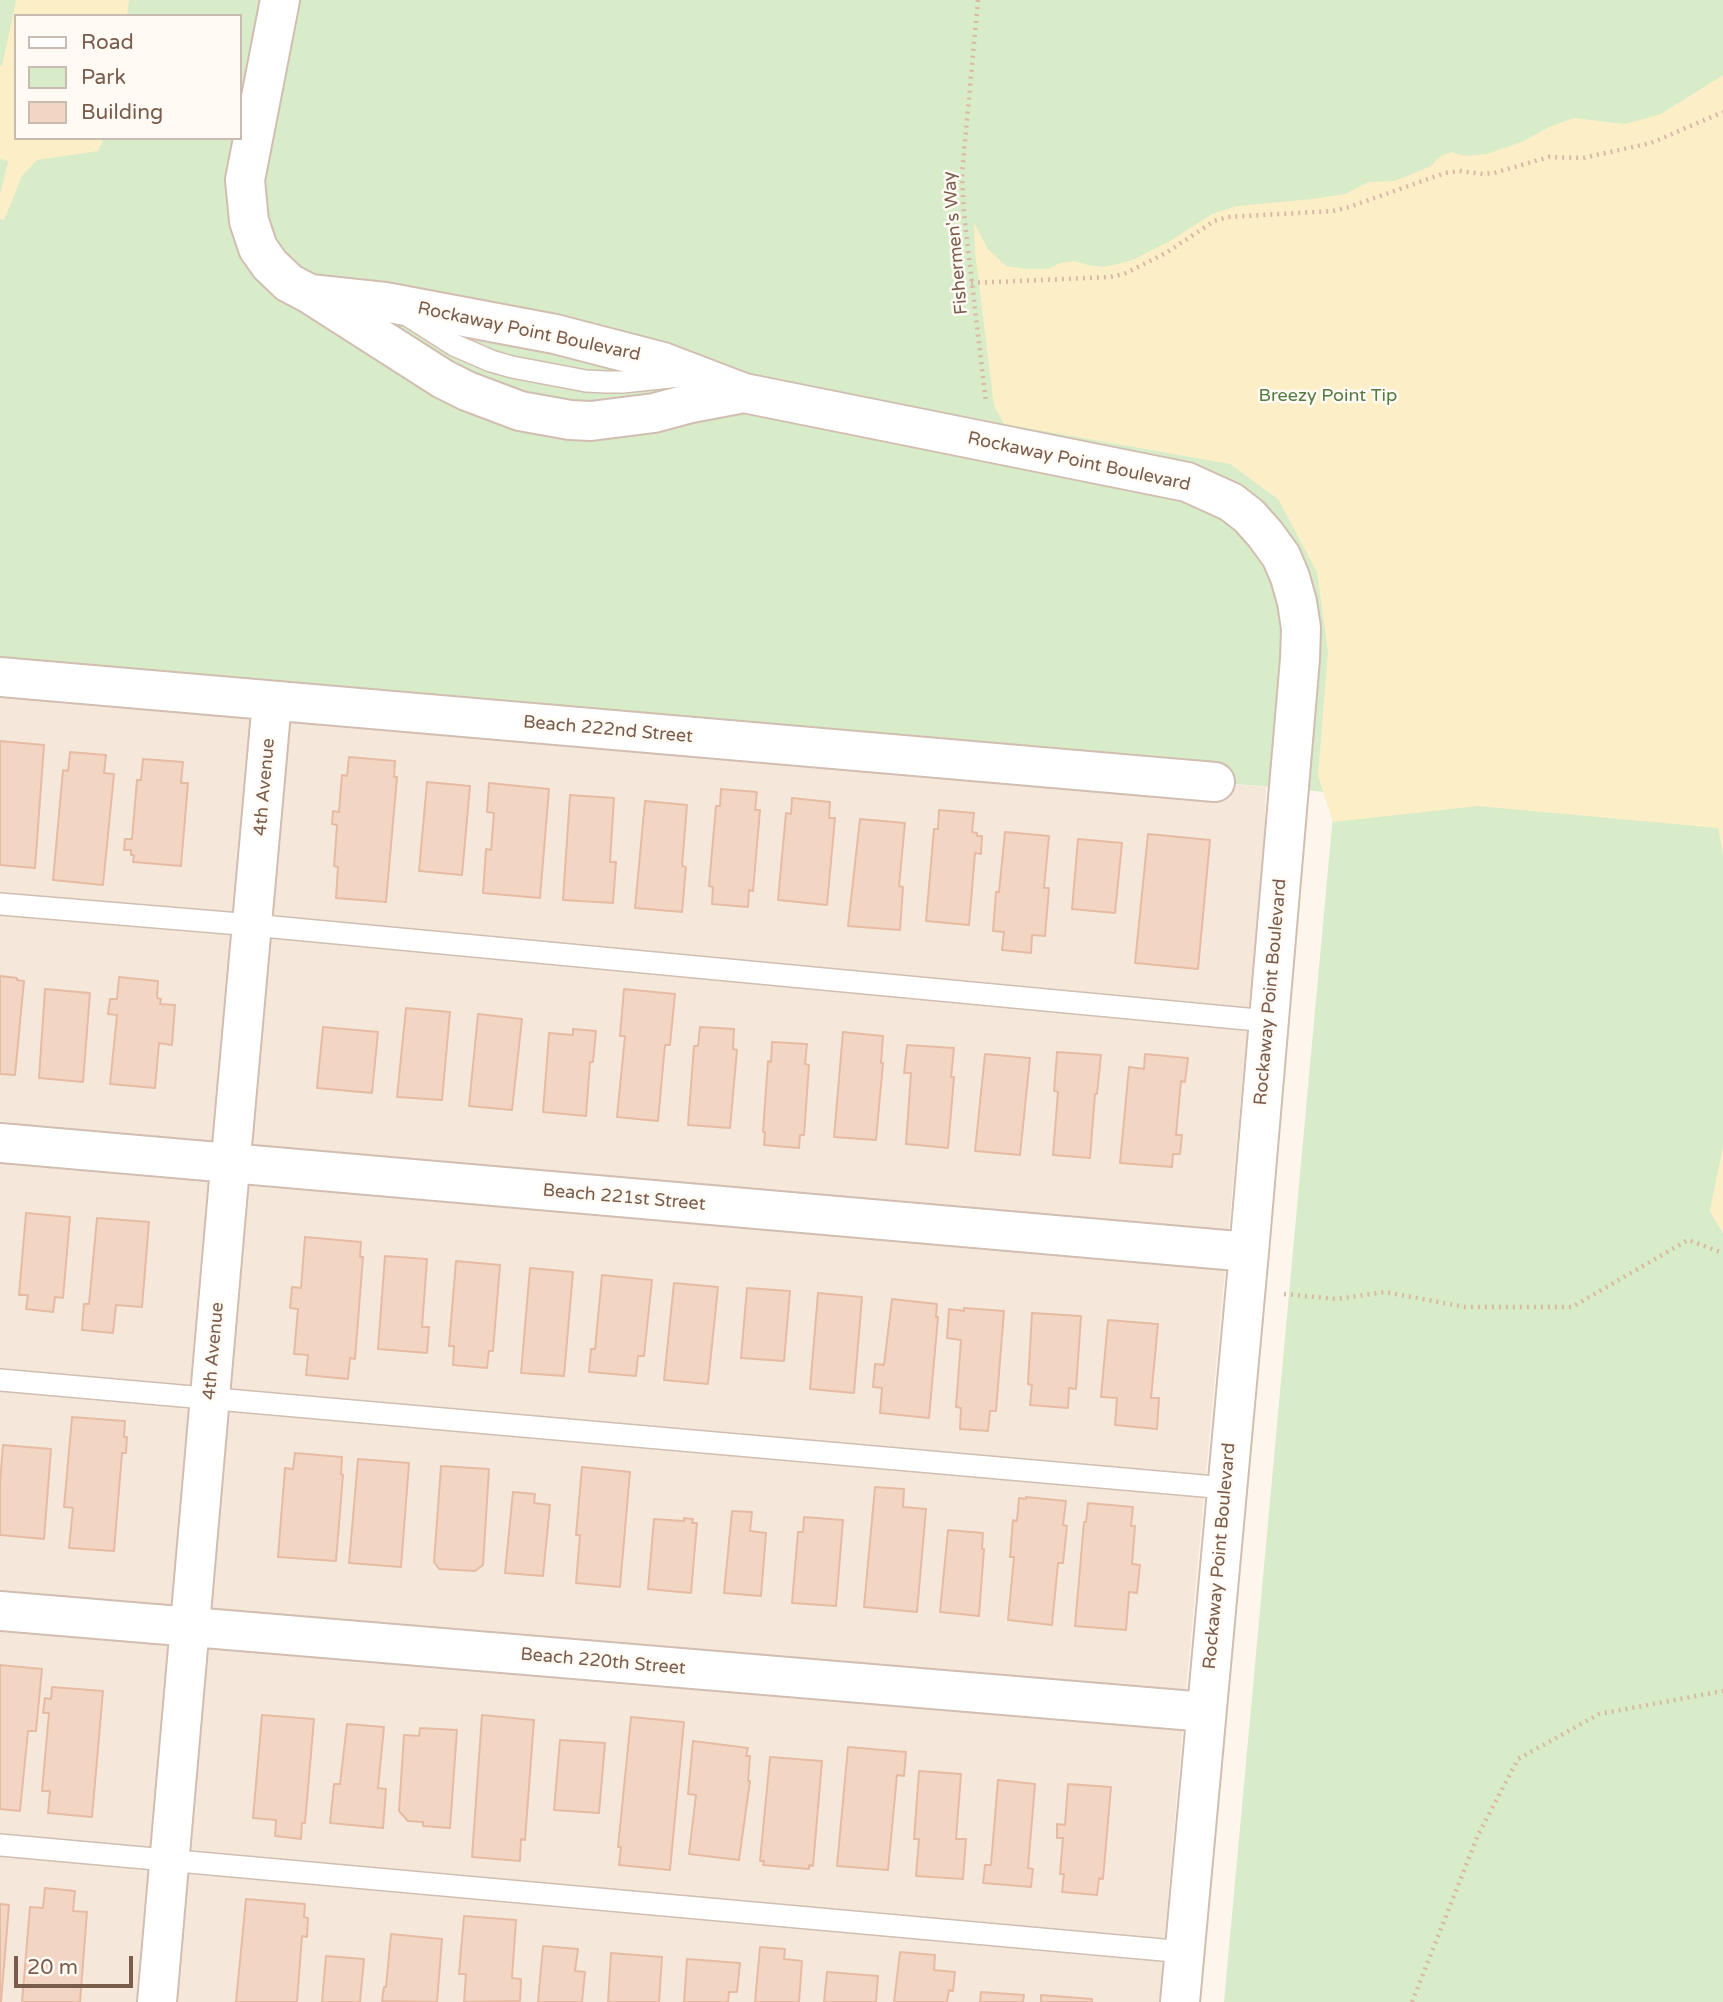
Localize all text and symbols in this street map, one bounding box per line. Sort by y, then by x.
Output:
legend [14,14,242,140]
text: Road [81,30,134,55]
text: Park [81,65,126,90]
text: Building [81,100,163,125]
street label: Fishermen's Way [939,170,973,316]
street label: Rockaway Point Boulevard [416,298,642,366]
park label: Breezy Point Tip [1259,385,1397,407]
street label: Rockaway Point Boulevard [966,428,1192,496]
street label: Beach 222nd Street [522,712,694,748]
street label: 4th Avenue [250,737,280,837]
street label: Rockaway Point Boulevard [1250,878,1292,1106]
street label: Beach 221st Street [542,1180,706,1216]
street label: 4th Avenue [199,1301,229,1401]
street label: Rockaway Point Boulevard [1199,1442,1241,1670]
street label: Beach 220th Street [519,1644,687,1680]
scale bar [18,1942,136,1986]
text: 20 m [27,1955,78,1980]

